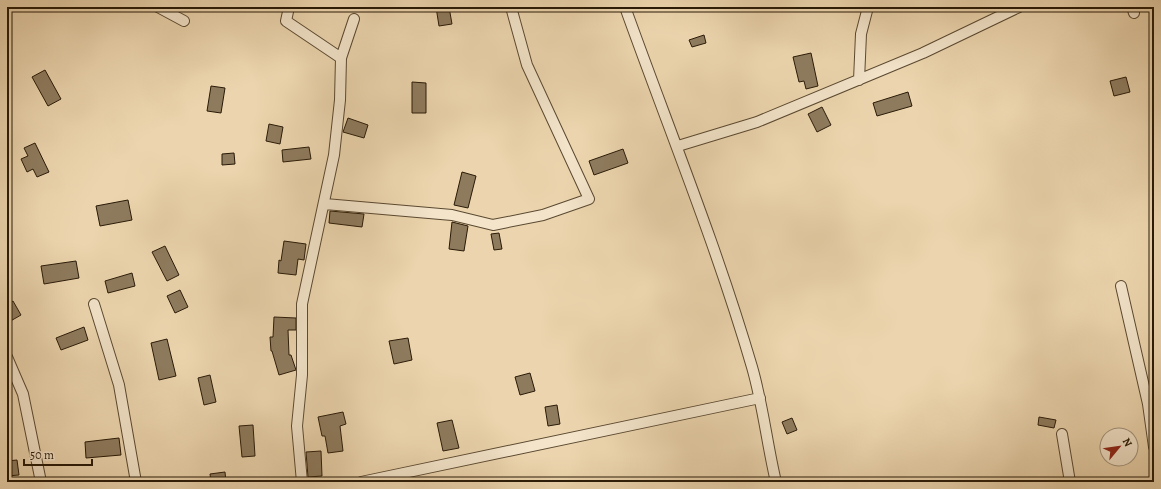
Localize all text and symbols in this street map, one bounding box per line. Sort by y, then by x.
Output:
north arrow [1099,427,1139,467]
text: N [1119,435,1136,450]
scale bar [24,441,92,467]
text: 50 m [30,447,54,463]

